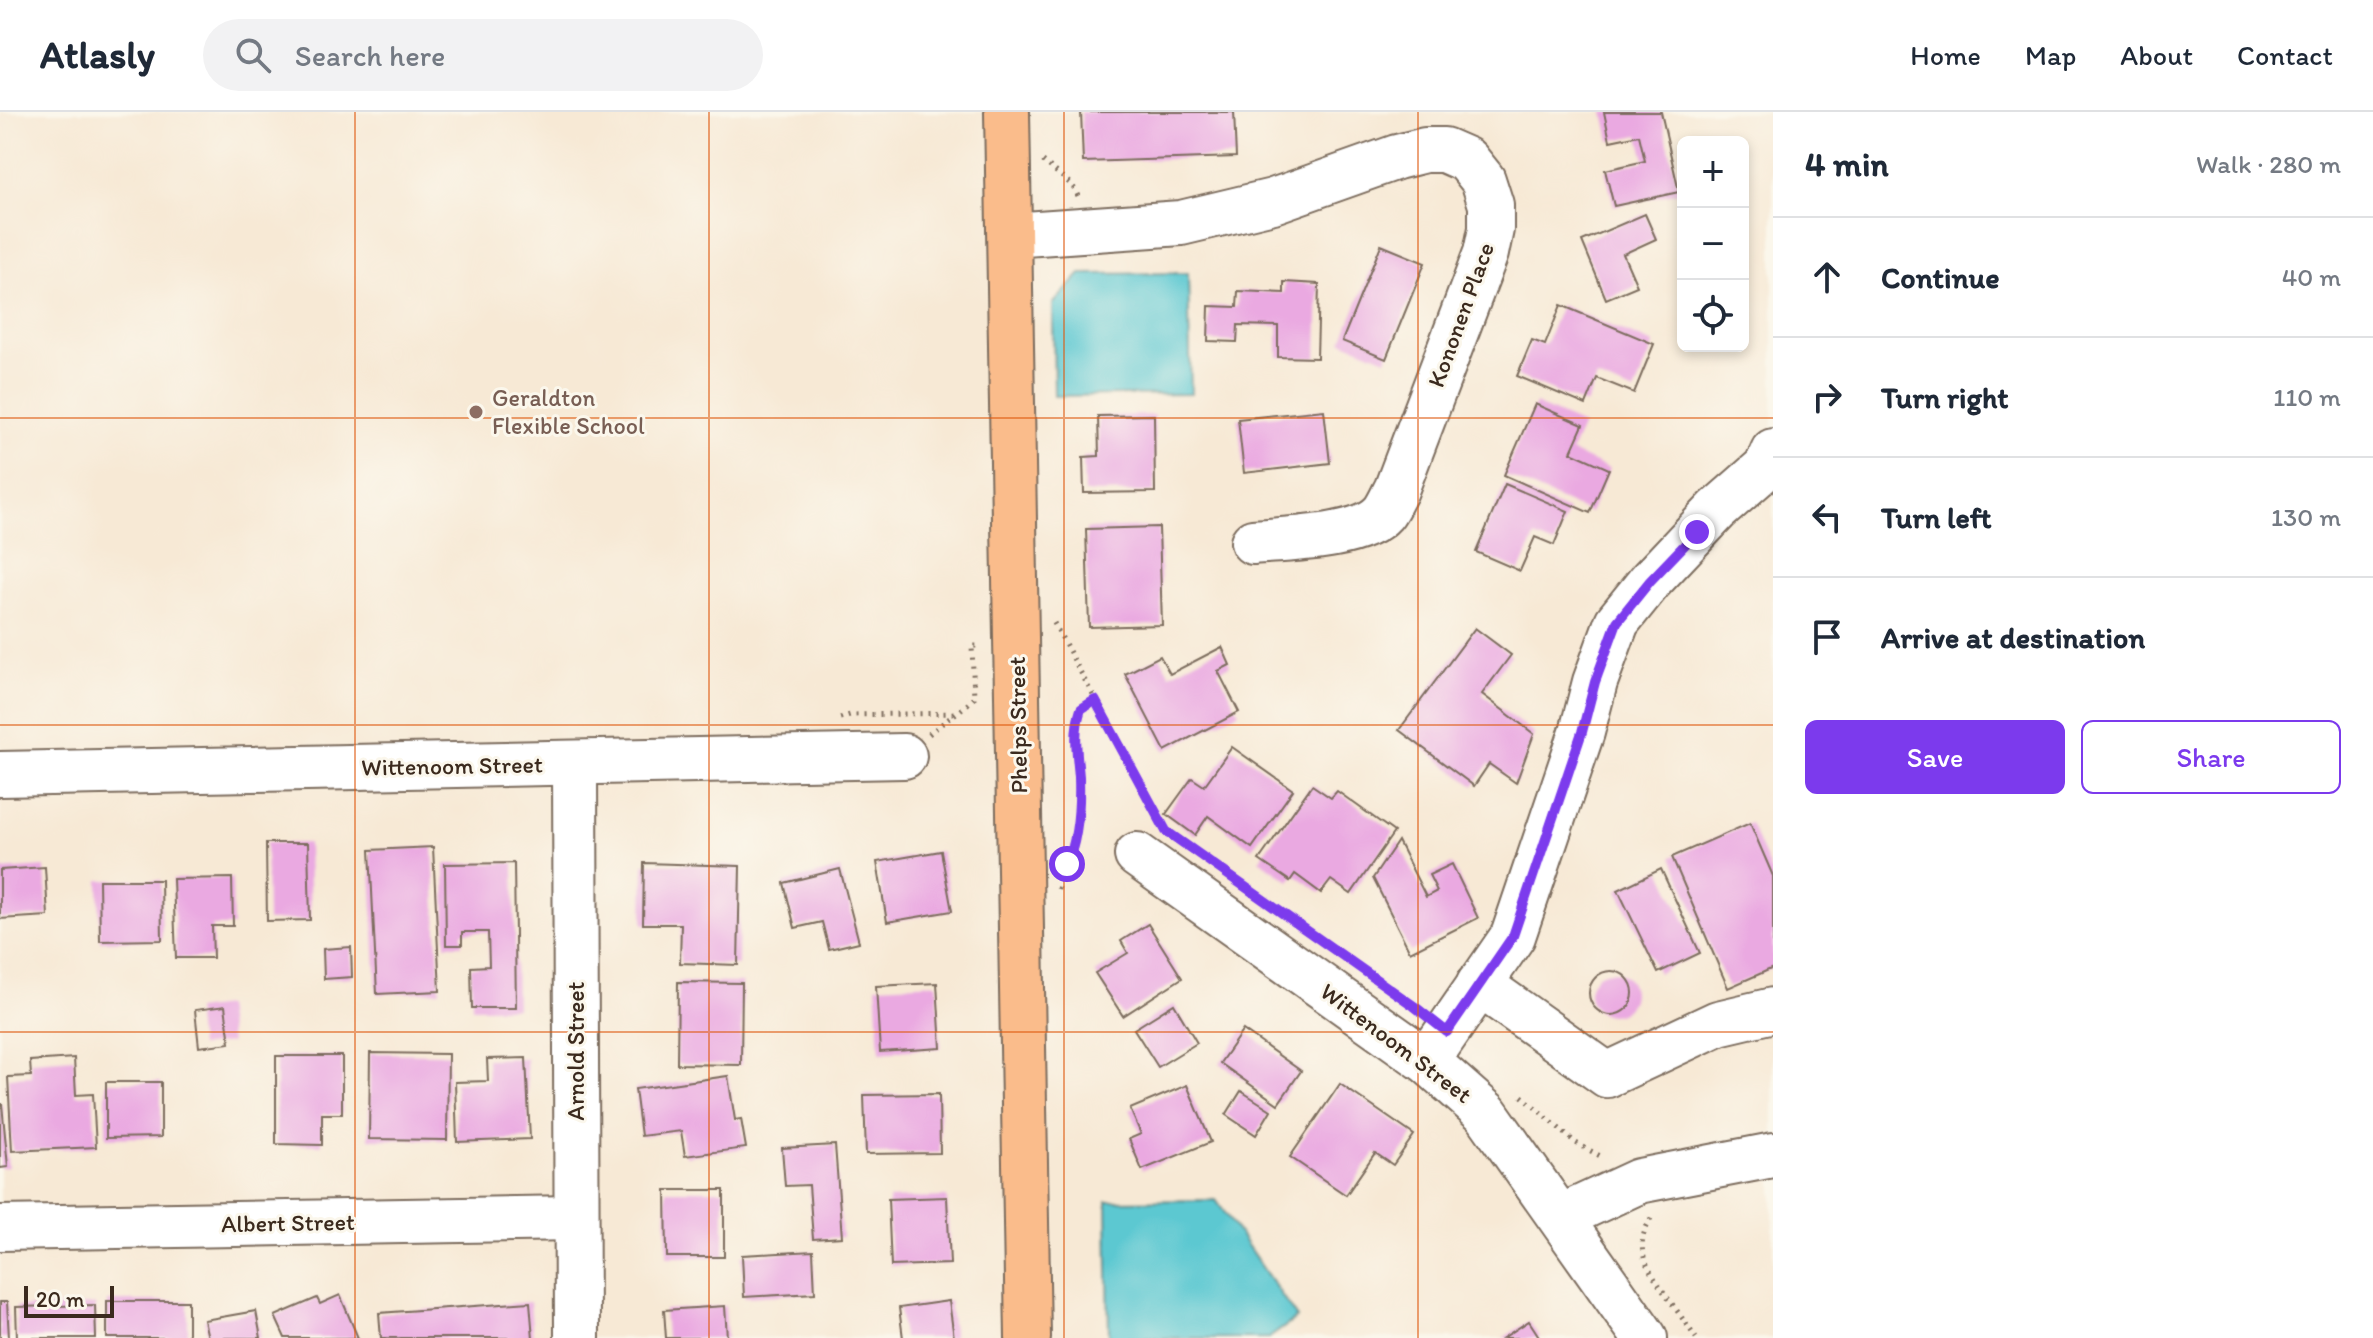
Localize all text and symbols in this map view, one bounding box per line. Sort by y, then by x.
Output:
search box [203,19,763,91]
text: Atlasly [40,32,155,78]
icon: search [231,33,275,77]
text: Search here [295,37,445,74]
text: Home [1910,38,1981,72]
text: Map [2025,38,2076,72]
text: About [2120,38,2193,72]
text: Contact [2237,38,2333,72]
map controls [1677,136,1749,352]
button: + [1677,136,1749,208]
text: 4 min [1805,144,1889,185]
text: Walk · 280 m [2196,148,2341,180]
button: − [1677,208,1749,280]
street label: Kononen Place [1421,238,1500,391]
icon: ahead [1805,255,1849,299]
text: Continue [1881,259,2000,296]
text: 40 m [2282,261,2341,293]
button: locate [1677,280,1749,352]
icon: right [1805,375,1849,419]
text: Turn right [1881,379,2009,416]
text: 110 m [2273,381,2341,413]
place label: Geraldton Flexible School [492,383,645,440]
marker: Geraldton Flexible School [467,403,485,421]
icon: left [1805,495,1849,539]
text: Turn left [1881,499,1992,536]
text: 130 m [2271,501,2341,533]
route end [1679,514,1715,550]
icon: arrive [1805,615,1849,659]
text: Arrive at destination [1881,619,2145,656]
street label: Phelps Street [1002,656,1033,794]
button: Save [1805,720,2065,794]
button: Share [2081,720,2341,794]
street label: Wittenoom Street [361,749,543,782]
route start [1049,846,1085,882]
street label: Wittenoom Street [1315,976,1478,1109]
street label: Arnold Street [561,981,590,1121]
street label: Albert Street [221,1207,355,1238]
scale bar [24,1282,114,1318]
text: 20 m [36,1286,85,1313]

